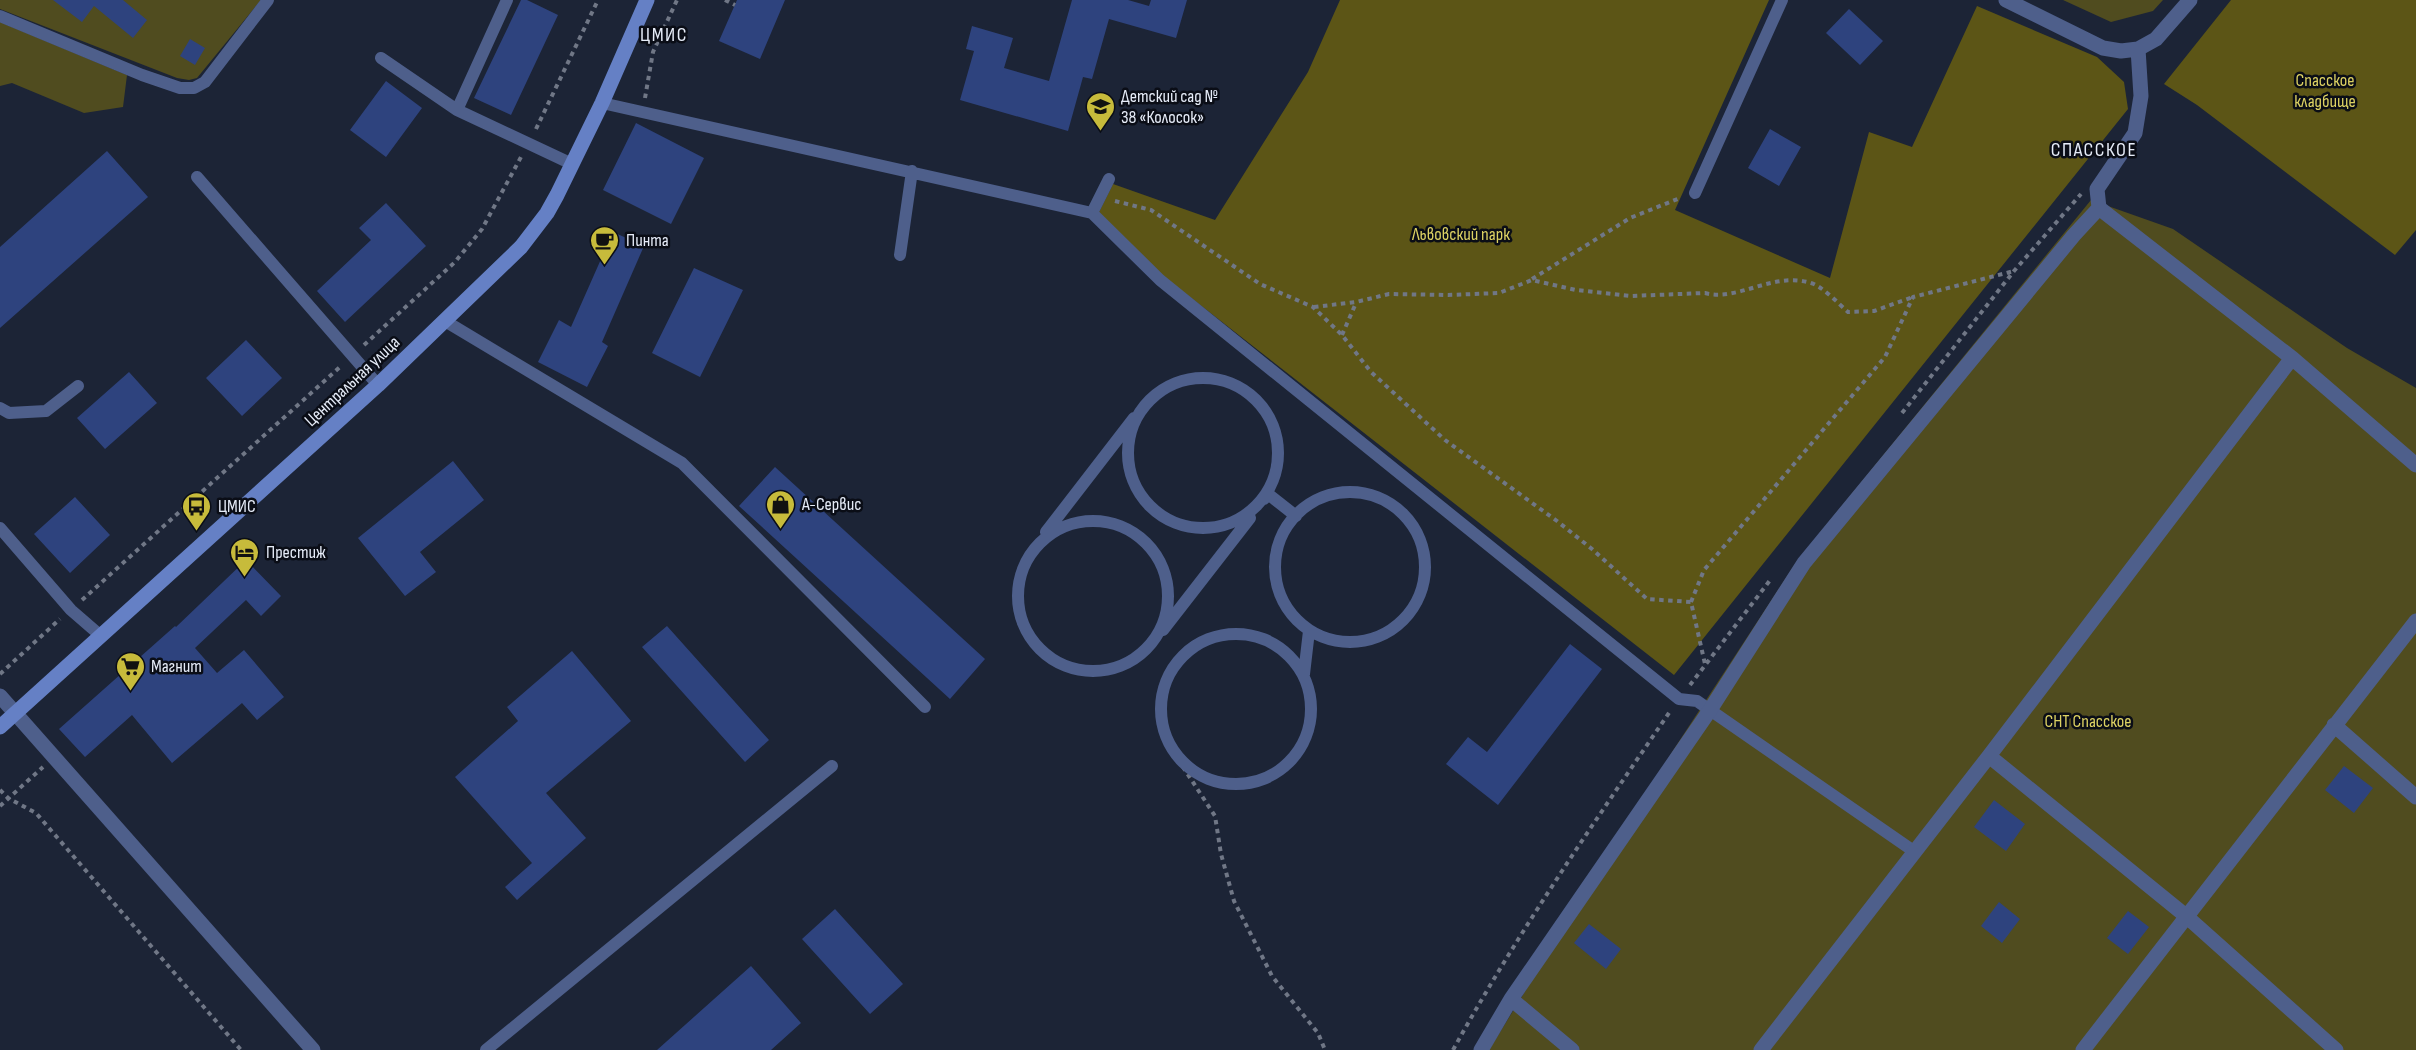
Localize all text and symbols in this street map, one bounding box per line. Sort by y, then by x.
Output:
district label: ЦМИС [640,23,688,47]
park label: Спасское кладбище [2294,70,2356,112]
place label: Детский сад № 38 «Колосок» [1121,86,1218,128]
school or university icon: Детский сад № 38 «Колосок» [1084,90,1116,132]
district label: СПАССКОЕ [2051,138,2137,162]
cafe icon: Пинта [589,224,621,266]
park label: Львовский парк [1411,224,1510,245]
place label: Пинта [626,230,669,251]
street label: Центральная улица [300,332,404,431]
shop icon: A-Сервис [765,488,797,530]
bus stop icon: ЦМИС [181,490,213,532]
place label: A-Сервис [801,494,861,515]
place label: ЦМИС [218,496,256,517]
hotel icon: Престиж [229,536,261,578]
place label: Престиж [266,542,326,563]
supermarket icon: Магнит [114,650,146,692]
place label: Магнит [151,656,202,677]
park label: СНТ Спасское [2045,711,2131,732]

